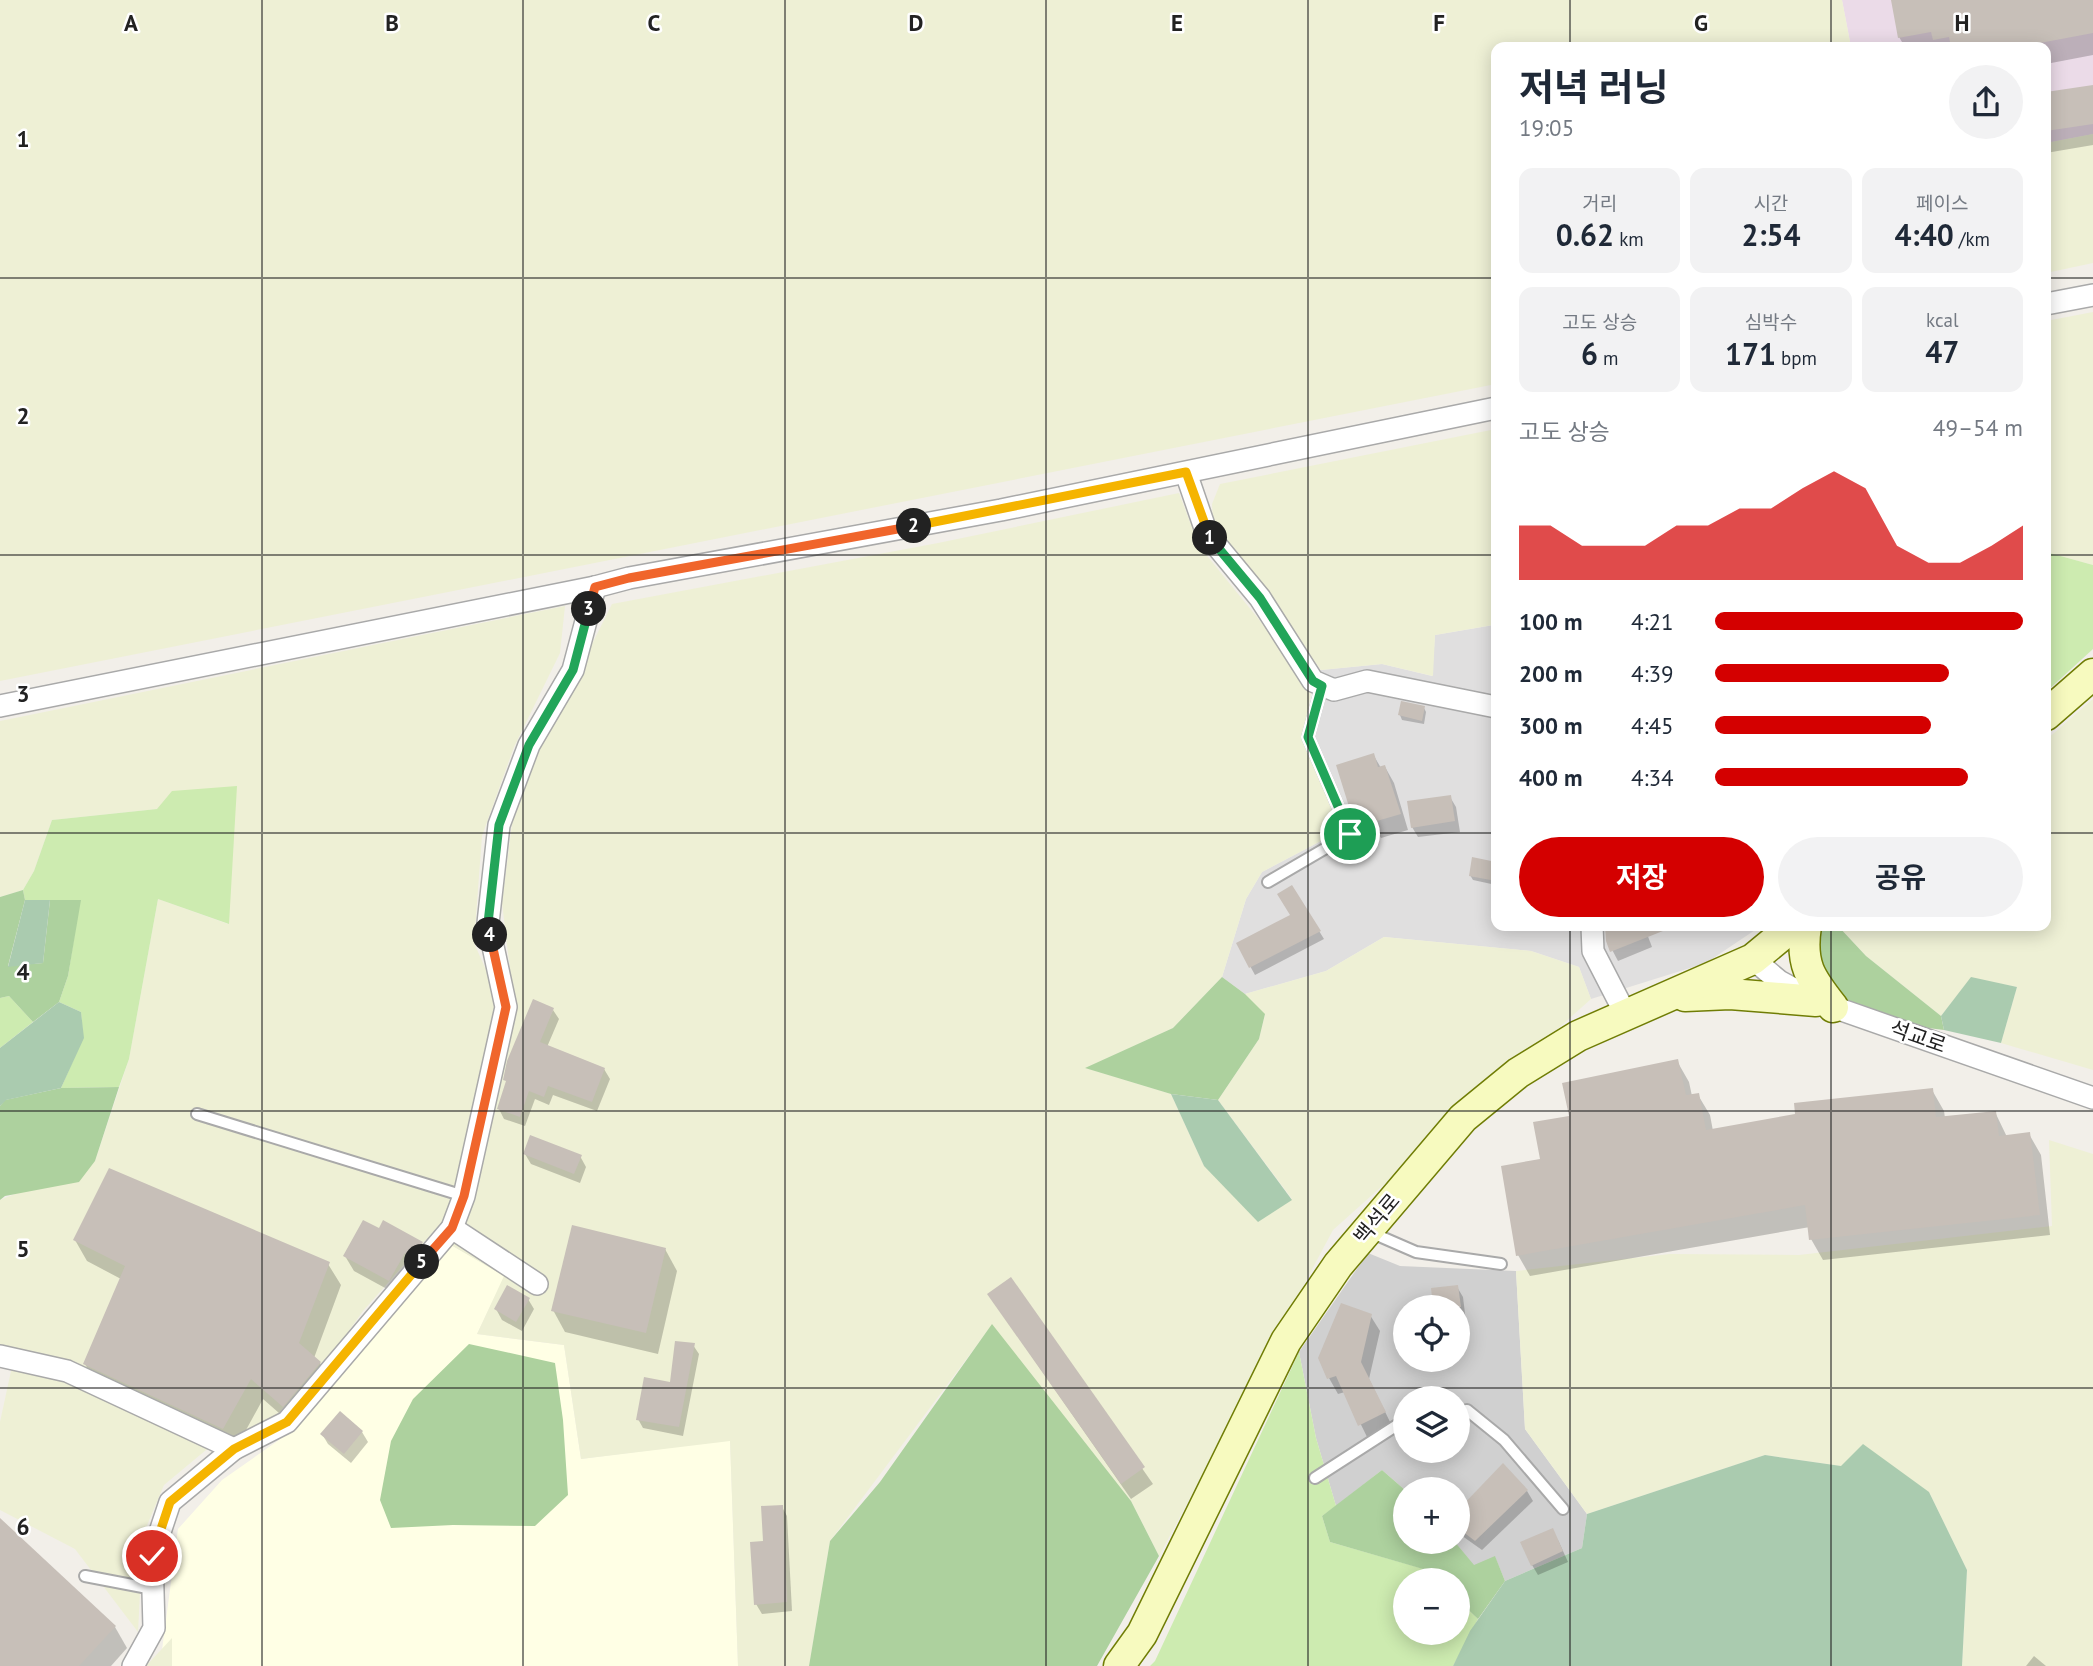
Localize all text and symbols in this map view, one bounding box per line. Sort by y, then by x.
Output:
text: A [124,8,138,37]
text: B [385,8,399,37]
text: C [648,8,661,37]
text: D [909,8,923,37]
text: E [1171,8,1183,37]
text: F [1433,8,1445,37]
text: G [1694,8,1708,37]
text: H [1955,8,1969,37]
text: 저녁 러닝 [1519,62,1668,111]
button: share [1949,65,2023,139]
text: 19:05 [1519,113,1574,142]
text: 1 [16,124,30,153]
text: 거리 [1582,191,1617,215]
text: 시간 [1754,191,1788,215]
text: 페이스 [1916,191,1969,215]
text: 0.62 [1556,215,1614,254]
text: 2:54 [1741,215,1801,254]
text: 4:40 [1895,215,1954,254]
text: km [1614,227,1644,251]
text: /km [1954,227,1990,251]
text: kcal [1926,308,1959,332]
text: 고도 상승 [1562,310,1637,334]
text: 심박수 [1745,310,1797,334]
text: 47 [1925,332,1959,371]
text: 6 [1581,334,1598,373]
text: 171 [1725,334,1776,373]
text: m [1598,346,1618,370]
text: bpm [1776,346,1817,370]
text: 2 [16,401,30,430]
text: 49–54 m [1933,413,2023,442]
text: 고도 상승 [1519,417,1610,446]
pin: 2 [897,508,932,544]
text: 2 [908,513,919,537]
pin: 1 [1192,520,1228,556]
text: 1 [1204,525,1215,549]
pin: 3 [572,592,606,626]
text: 3 [583,596,594,620]
text: 100 m [1519,607,1582,636]
text: 4:21 [1631,607,1674,636]
text: 200 m [1519,659,1582,688]
text: 4:39 [1631,659,1674,688]
text: 3 [16,679,30,708]
text: 300 m [1519,711,1582,740]
text: 4:45 [1631,711,1674,740]
text: 400 m [1519,763,1582,792]
text: 4:34 [1631,763,1674,792]
pin [1320,804,1380,864]
icon: arrive [1331,815,1369,853]
button: 저장 [1519,837,1764,917]
button: 공유 [1778,837,2023,917]
pin: 4 [472,918,508,953]
text: 4 [484,922,495,946]
text: 4 [16,957,30,986]
street label: 석교로 [1886,1014,1950,1059]
street label: 백석로 [1348,1188,1406,1250]
text: 5 [16,1234,30,1263]
pin: 5 [404,1244,440,1280]
text: 5 [416,1249,427,1273]
map controls [1393,1295,1470,1645]
button: locate [1393,1295,1470,1372]
button: layers [1393,1386,1470,1463]
button: + [1393,1477,1470,1554]
text: 6 [16,1512,30,1541]
pin [122,1526,182,1586]
icon: check [133,1537,171,1575]
button: − [1393,1568,1470,1645]

